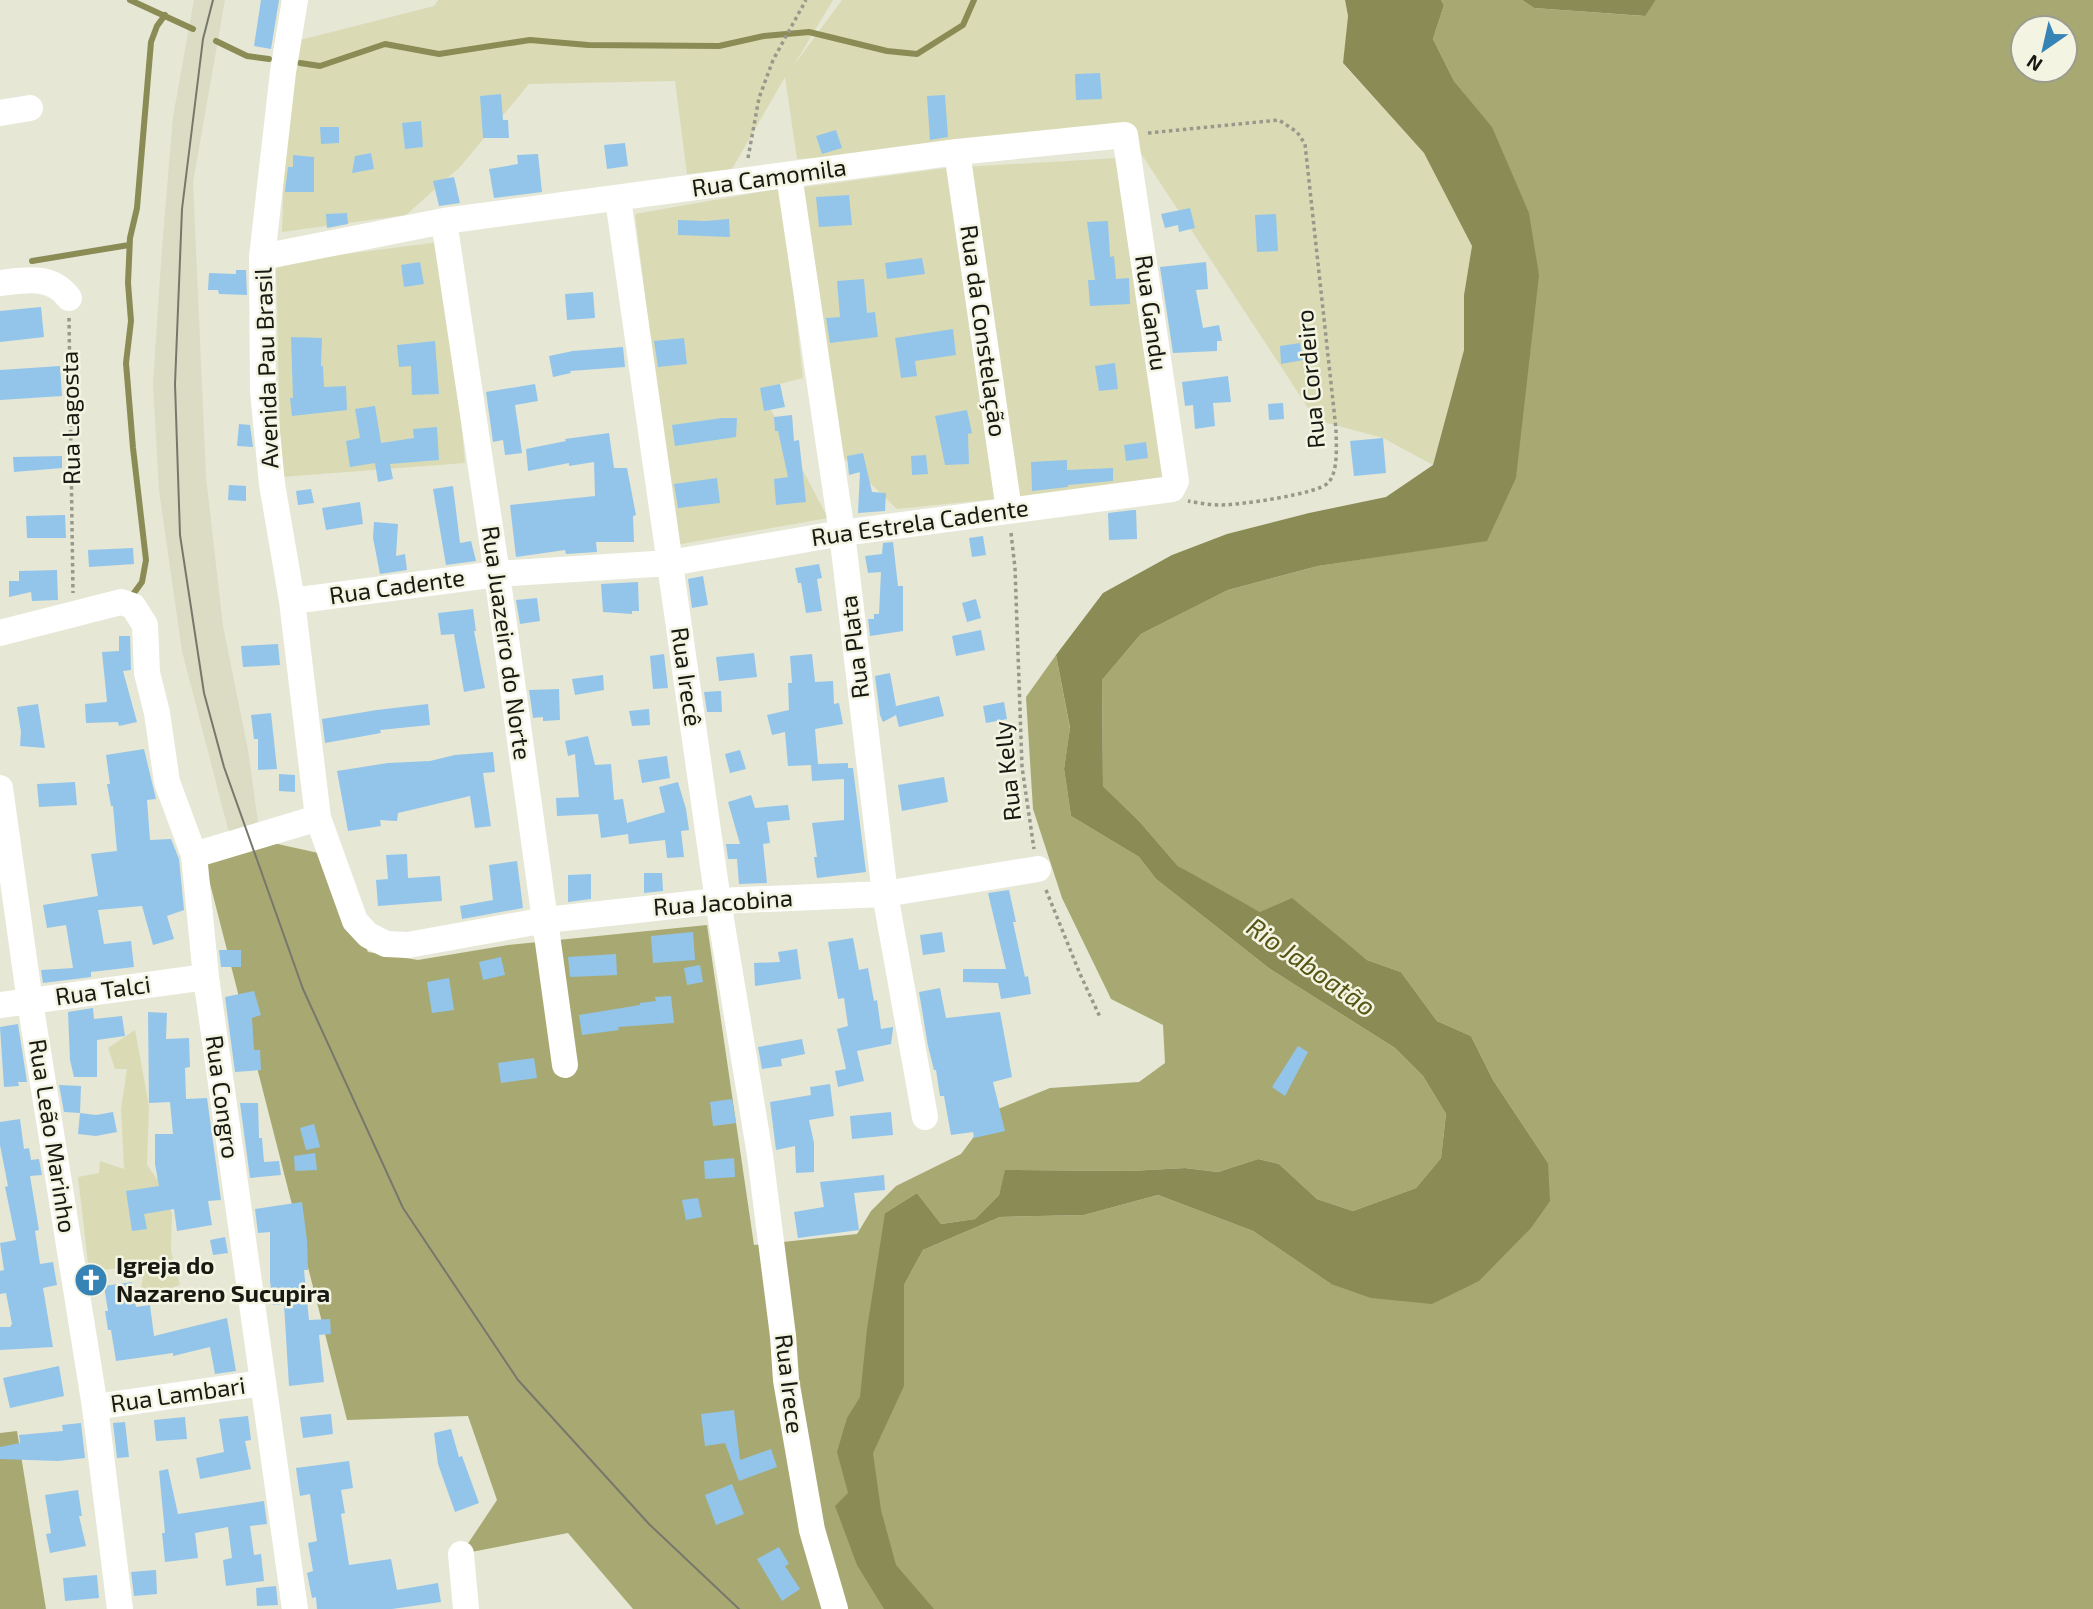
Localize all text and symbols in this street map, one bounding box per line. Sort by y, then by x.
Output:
north arrow [2009,14,2079,84]
text: N [2022,50,2046,77]
street label: Rua Camomila [690,151,848,202]
street label: Rua da Constelação [954,223,1014,439]
street label: Rua Gandu [1130,253,1175,373]
street label: Avenida Pau Brasil [247,267,284,469]
street label: Rua Cordeiro [1289,308,1330,450]
street label: Rua Lagosta [54,351,85,485]
street label: Rua Estrela Cadente [809,492,1030,551]
street label: Rua Juazeiro do Norte [477,524,538,762]
street label: Rua Cadente [327,562,466,609]
street label: Rua Plata [833,594,874,700]
street label: Rua Irecê [666,625,709,728]
street label: Rua Kelly [987,720,1026,823]
street label: Rua Jacobina [652,882,794,921]
water label: Rio Jaboatão [1242,910,1382,1021]
street label: Rua Talci [53,968,152,1011]
street label: Rua Congro [200,1033,247,1161]
street label: Rua Leão Marinho [24,1037,83,1235]
place label: Igreja do Nazareno Sucupira [116,1250,330,1307]
church icon: Igreja do Nazareno Sucupira [72,1261,110,1299]
street label: Rua Irece [770,1332,811,1435]
street label: Rua Lambari [108,1370,247,1417]

